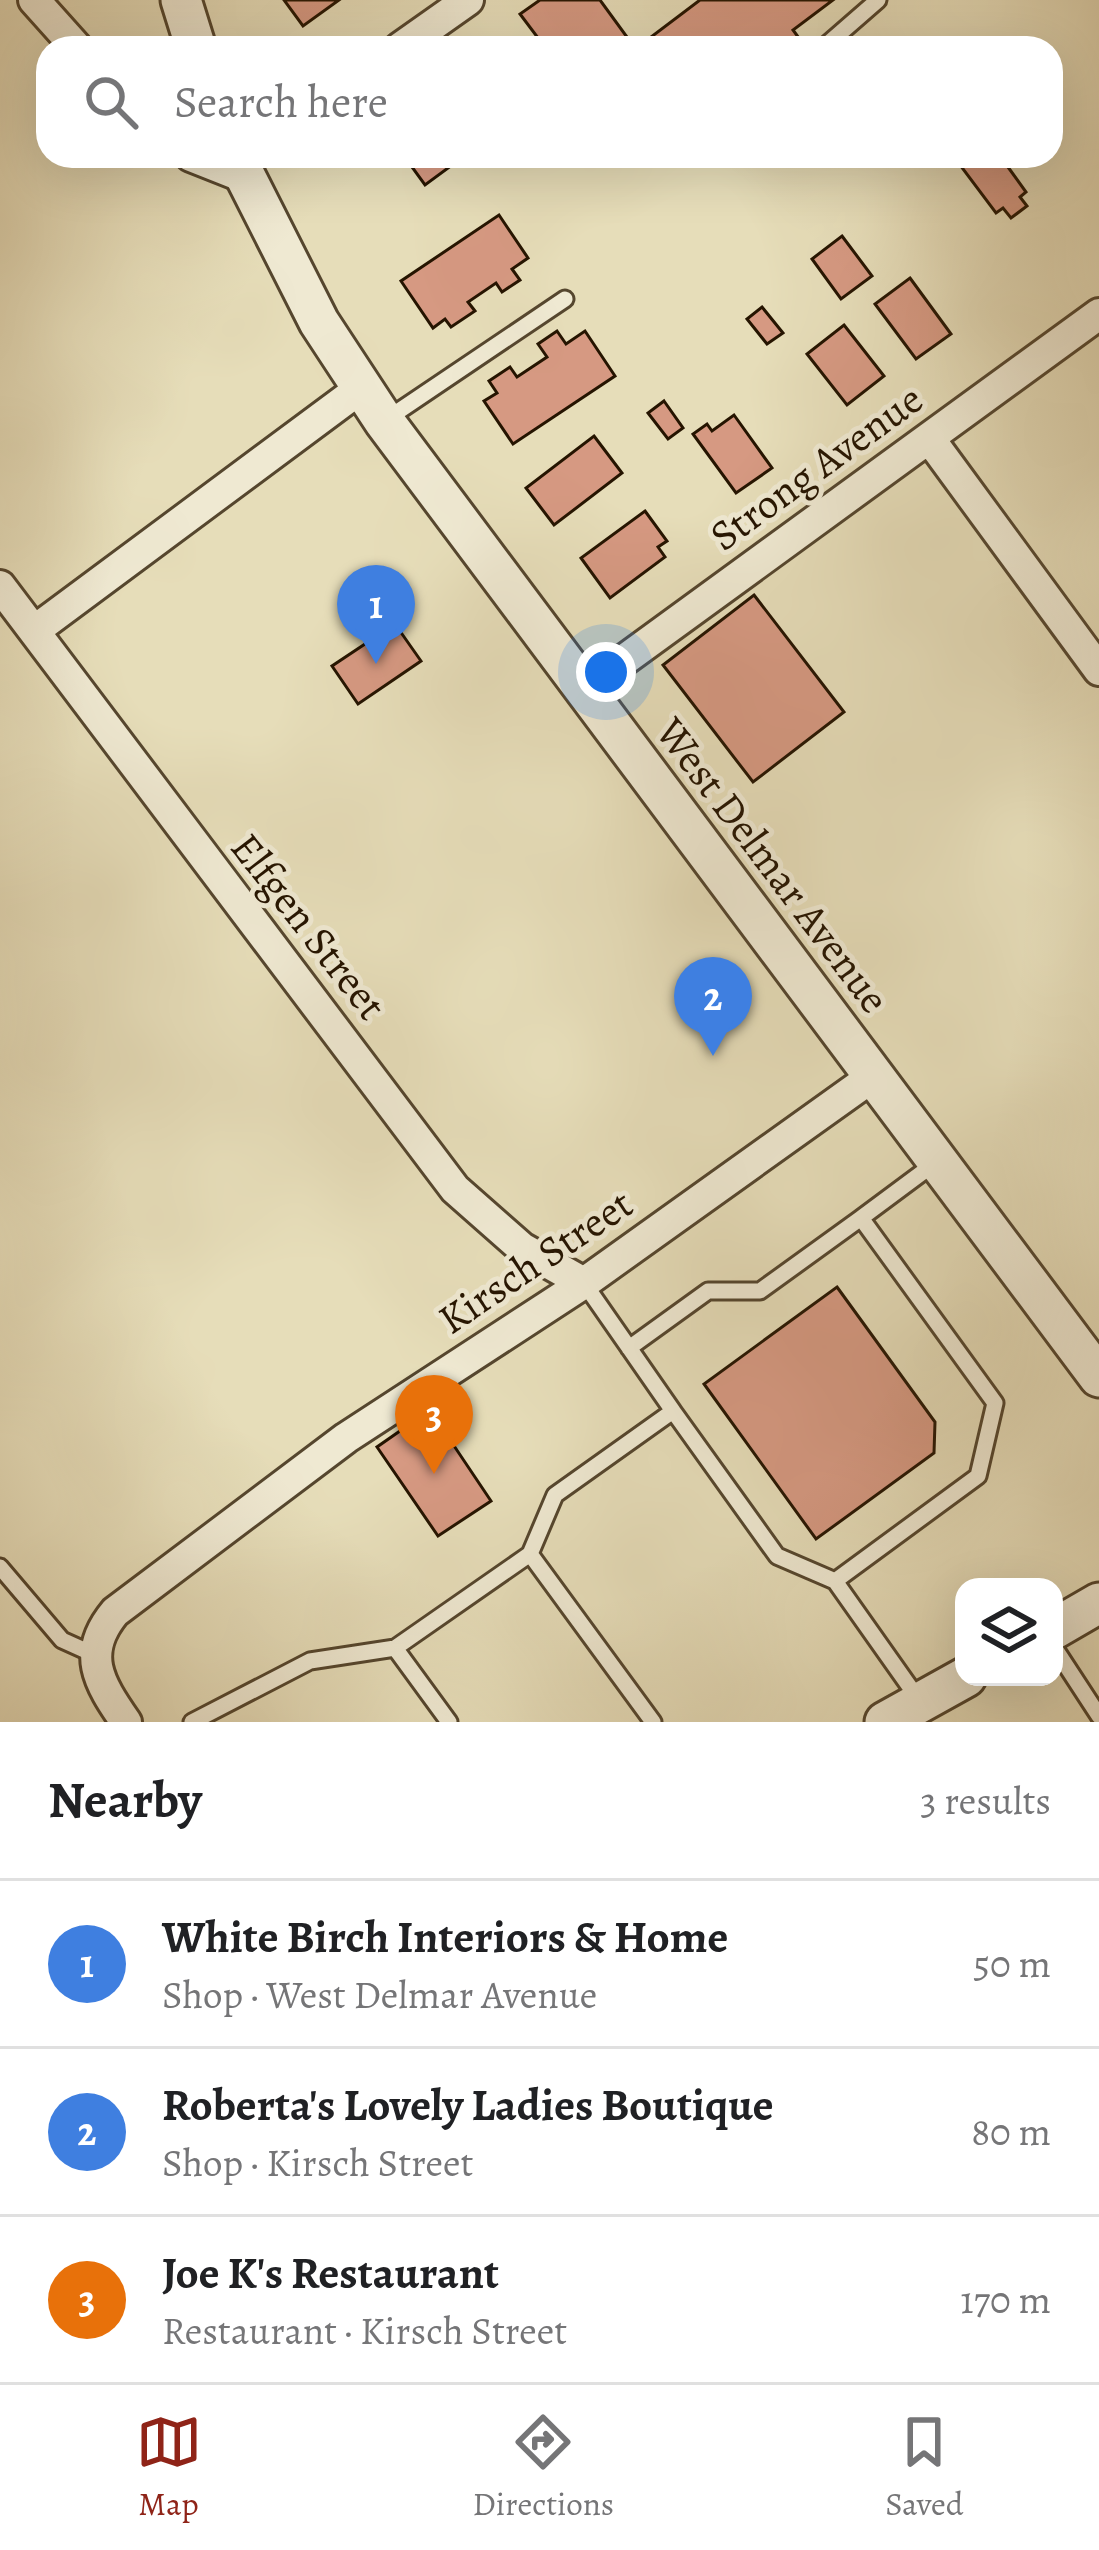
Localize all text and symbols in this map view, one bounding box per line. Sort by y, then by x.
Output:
search box [36,36,1063,168]
icon: search [78,69,144,135]
text: Search here [174,71,388,133]
street label: Strong Avenue [698,370,934,564]
pin: 1 [337,565,415,664]
your location [576,642,636,702]
street label: West Delmar Avenue [642,705,903,1024]
street label: Elfgen Street [218,821,400,1031]
pin: 2 [674,957,752,1056]
street label: Kirsch Street [427,1175,643,1347]
pin: 3 [395,1375,473,1474]
map controls [955,1578,1063,1686]
button: layers [955,1578,1063,1686]
text: Nearby [48,1765,202,1835]
text: 3 results [920,1774,1051,1827]
text: White Birch Interiors & Home [162,1906,728,1968]
text: 1 [80,1937,94,1990]
text: 50 m [973,1937,1051,1990]
text: Shop · West Delmar Avenue [162,1968,597,2021]
text: Roberta's Lovely Ladies Boutique [162,2074,774,2136]
text: 2 [78,2105,96,2158]
text: 80 m [971,2105,1051,2158]
text: Shop · Kirsch Street [162,2136,473,2189]
text: Joe K's Restaurant [162,2242,499,2304]
text: 3 [79,2273,95,2326]
text: 170 m [960,2273,1051,2326]
text: Restaurant · Kirsch Street [162,2304,567,2357]
tab: Map [136,2409,202,2526]
tab: Directions [473,2409,614,2526]
tab: Saved [885,2409,963,2526]

